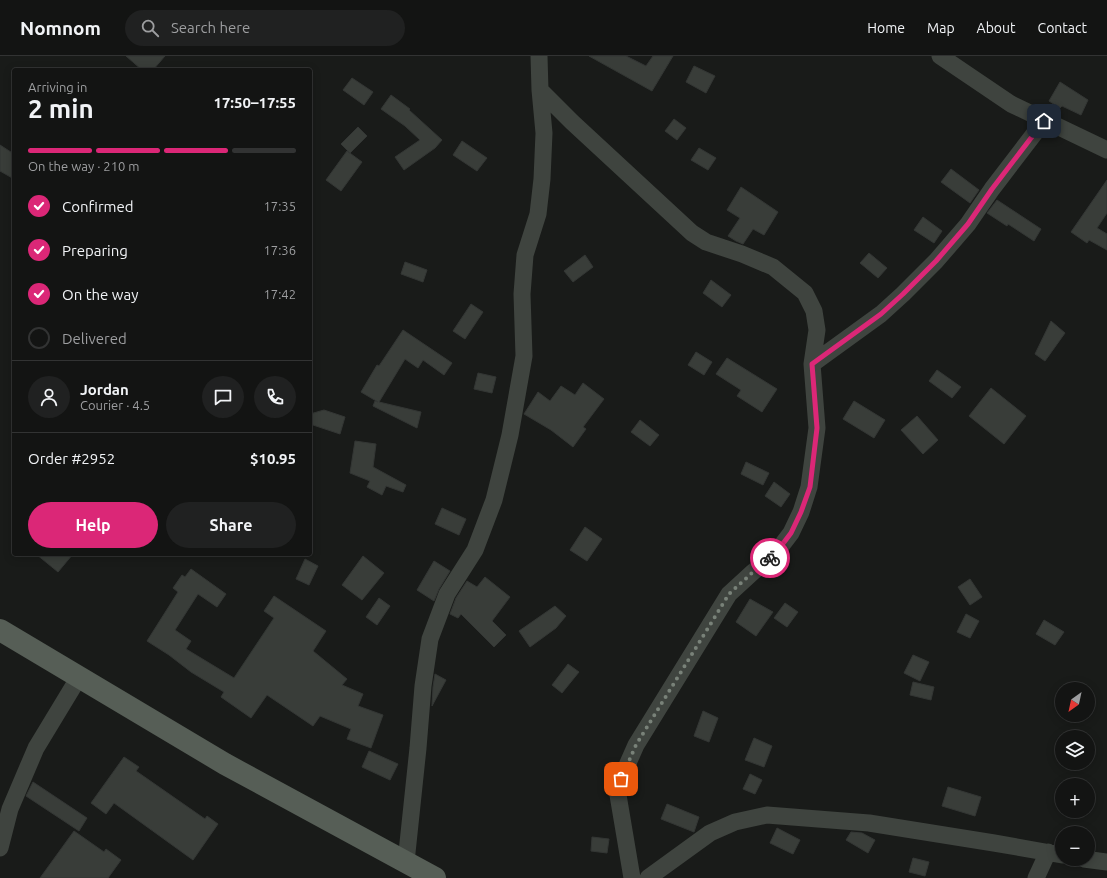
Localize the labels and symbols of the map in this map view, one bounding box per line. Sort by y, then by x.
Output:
pin [1027,104,1061,138]
courier [750,538,790,578]
north arrow [1055,682,1095,722]
pin [604,762,638,796]

